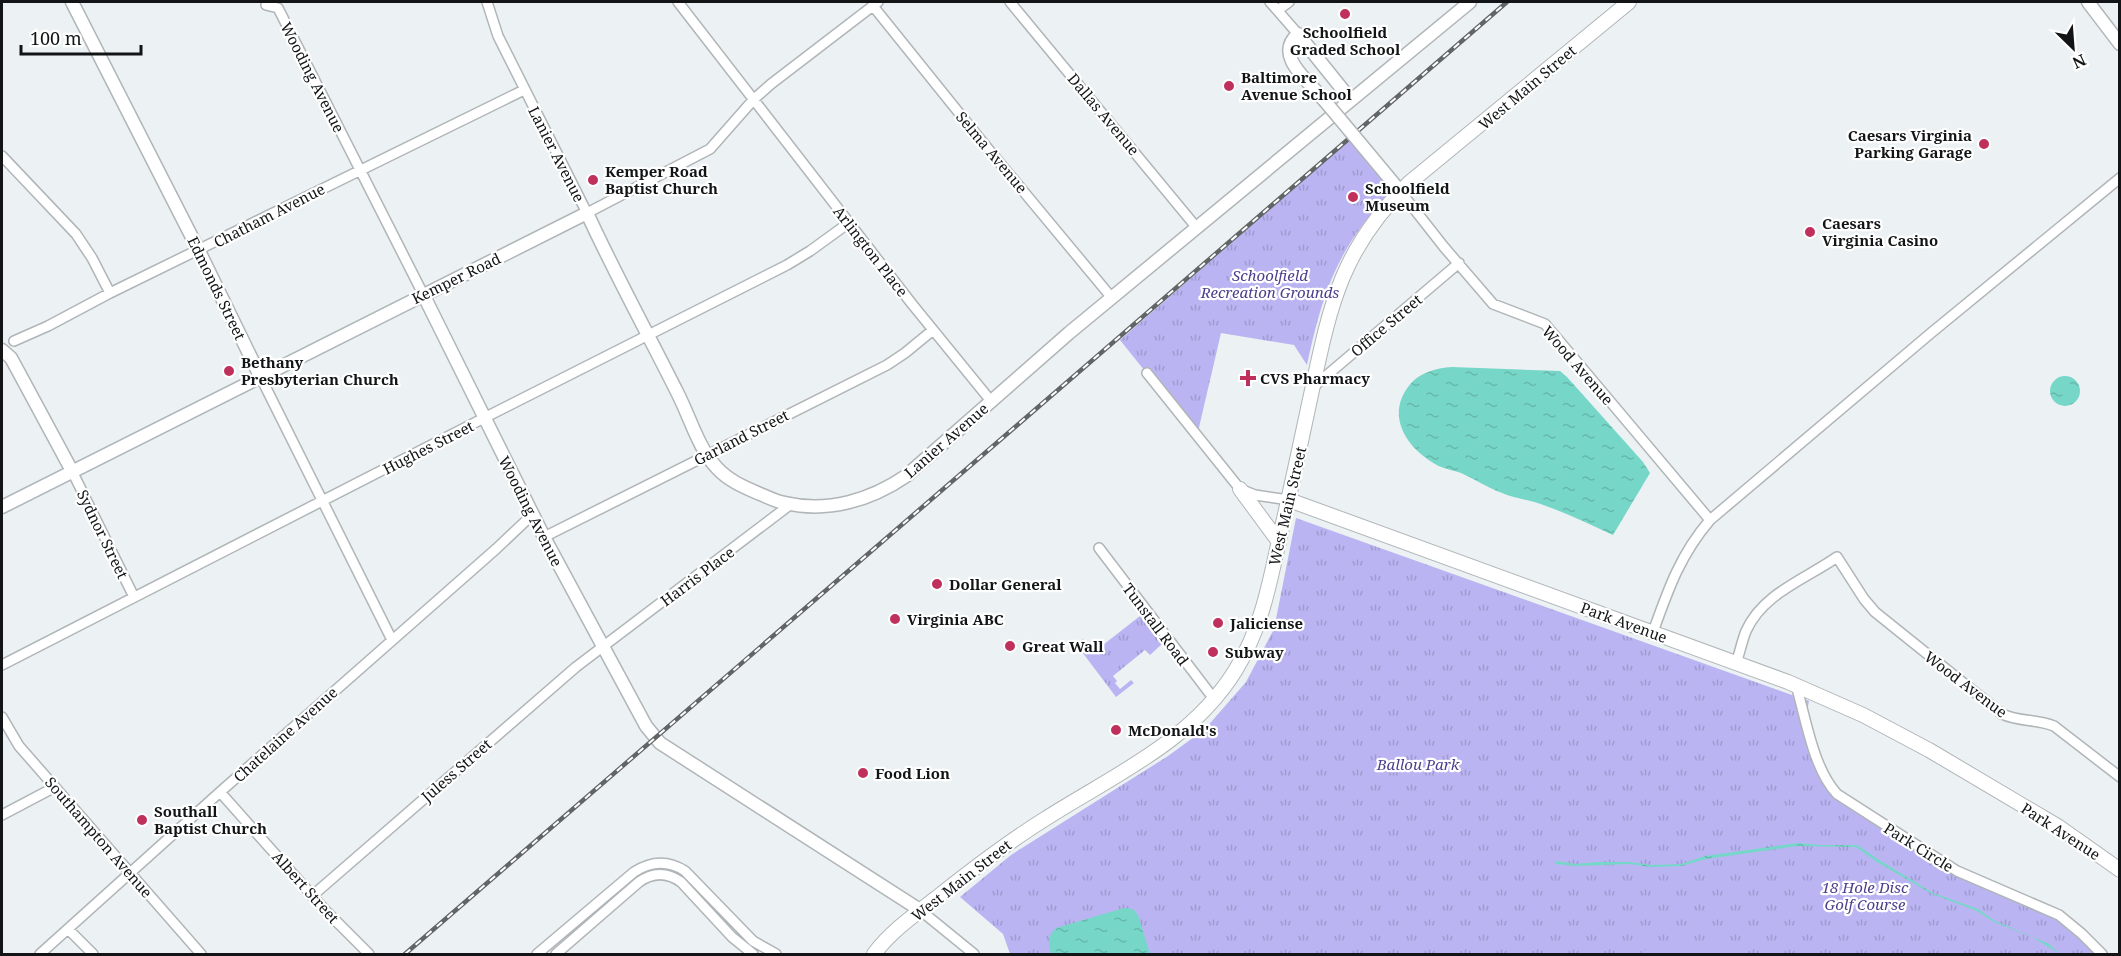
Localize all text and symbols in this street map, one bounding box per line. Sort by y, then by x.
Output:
marker: Schoolfield Graded School [1338,7,1352,21]
scale bar [21,18,141,56]
street label: Wooding Avenue [277,18,349,136]
north arrow [2043,18,2103,78]
place label: Schoolfield Graded School [1290,22,1401,59]
text: 100 m [30,26,82,50]
street label: West Main Street [1474,40,1580,134]
text: N [2069,49,2090,74]
place label: Baltimore Avenue School [1241,67,1353,104]
street label: Dallas Avenue [1064,69,1144,159]
marker: Baltimore Avenue School [1222,79,1236,93]
street label: Lanier Avenue [524,103,590,205]
street label: Selma Avenue [952,107,1032,197]
place label: Caesars Virginia Parking Garage [1848,125,1972,162]
marker: Caesars Virginia Parking Garage [1977,137,1991,151]
place label: Kemper Road Baptist Church [605,161,718,198]
marker: Kemper Road Baptist Church [586,173,600,187]
street label: Chatham Avenue [210,178,328,252]
place label: Schoolfield Museum [1365,178,1450,215]
marker: Schoolfield Museum [1346,190,1360,204]
street label: Arlington Place [829,202,913,300]
place label: Caesars Virginia Casino [1822,213,1938,250]
marker: Caesars Virginia Casino [1803,225,1817,239]
street label: Edmonds Street [183,233,251,343]
street label: Kemper Road [408,248,504,308]
park label: Schoolfield Recreation Grounds [1200,265,1339,302]
street label: Office Street [1346,289,1426,361]
street label: Wood Avenue [1538,321,1618,409]
place label: Bethany Presbyterian Church [241,352,399,389]
marker: Bethany Presbyterian Church [222,364,236,378]
place label: CVS Pharmacy [1260,368,1370,388]
marker: CVS Pharmacy [1241,371,1255,385]
street label: Lanier Avenue [900,398,992,482]
street label: Garland Street [690,404,792,470]
street label: Hughes Street [379,415,477,479]
street label: West Main Street [1264,445,1310,567]
street label: Wooding Avenue [495,452,567,570]
street label: Sydnor Street [73,486,133,582]
street label: Harris Place [656,542,738,610]
place label: Dollar General [949,574,1062,594]
marker: Dollar General [930,577,944,591]
street label: Tunstall Road [1118,579,1194,669]
street label: Park Avenue [1578,597,1670,647]
place label: Virginia ABC [907,609,1004,629]
marker: Virginia ABC [888,612,902,626]
place label: Jaliciense [1229,613,1303,633]
marker: Jaliciense [1211,616,1225,630]
place label: Great Wall [1022,636,1104,656]
marker: Great Wall [1003,639,1017,653]
place label: Subway [1225,642,1284,662]
marker: Subway [1206,645,1220,659]
street label: Wood Avenue [1921,646,2011,722]
street label: Chatelaine Avenue [229,682,341,786]
place label: McDonald's [1128,720,1217,740]
marker: McDonald's [1109,723,1123,737]
street label: Juless Street [416,734,495,807]
park label: Ballou Park [1376,754,1460,774]
place label: Food Lion [875,763,950,783]
marker: Food Lion [856,766,870,780]
street label: Southampton Avenue [41,772,157,902]
street label: Park Avenue [2017,798,2105,864]
place label: Southall Baptist Church [154,801,267,838]
marker: Southall Baptist Church [135,813,149,827]
street label: Park Circle [1880,818,1958,876]
street label: West Main Street [907,835,1015,925]
street label: Albert Street [268,847,344,927]
park label: 18 Hole Disc Golf Course [1822,877,1909,914]

